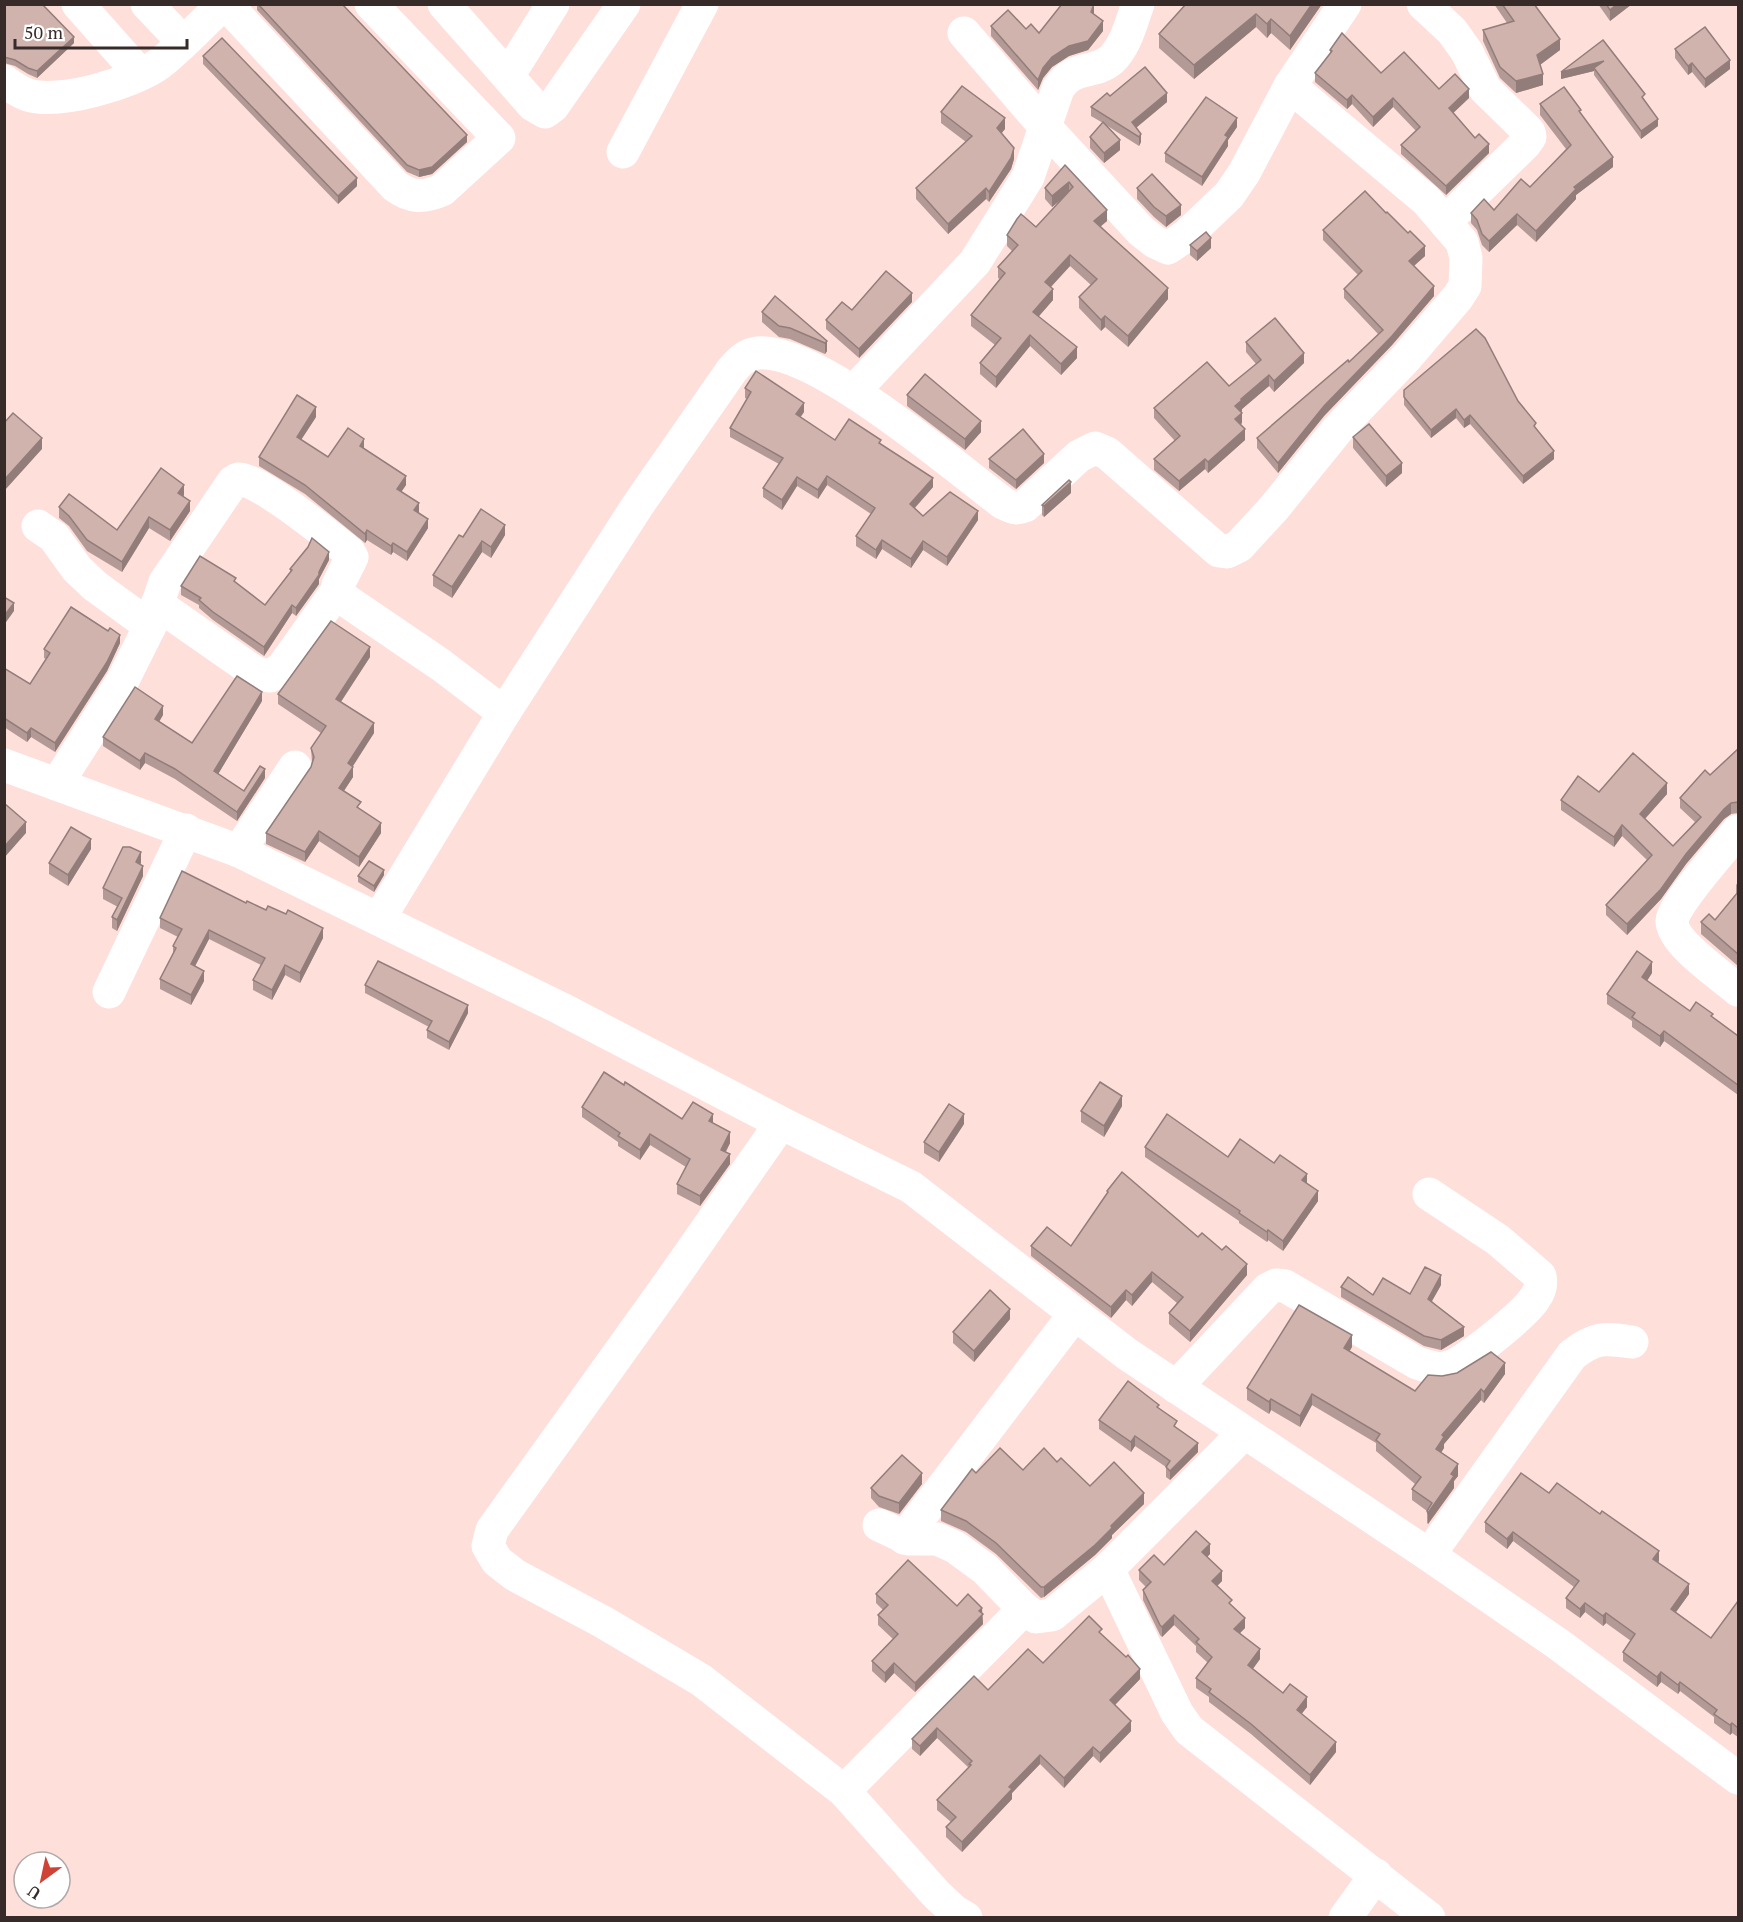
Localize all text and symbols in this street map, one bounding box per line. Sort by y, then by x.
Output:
scale bar [15,12,188,50]
text: 50 m [24,20,64,44]
north arrow [12,1850,72,1910]
text: U [23,1880,45,1905]

